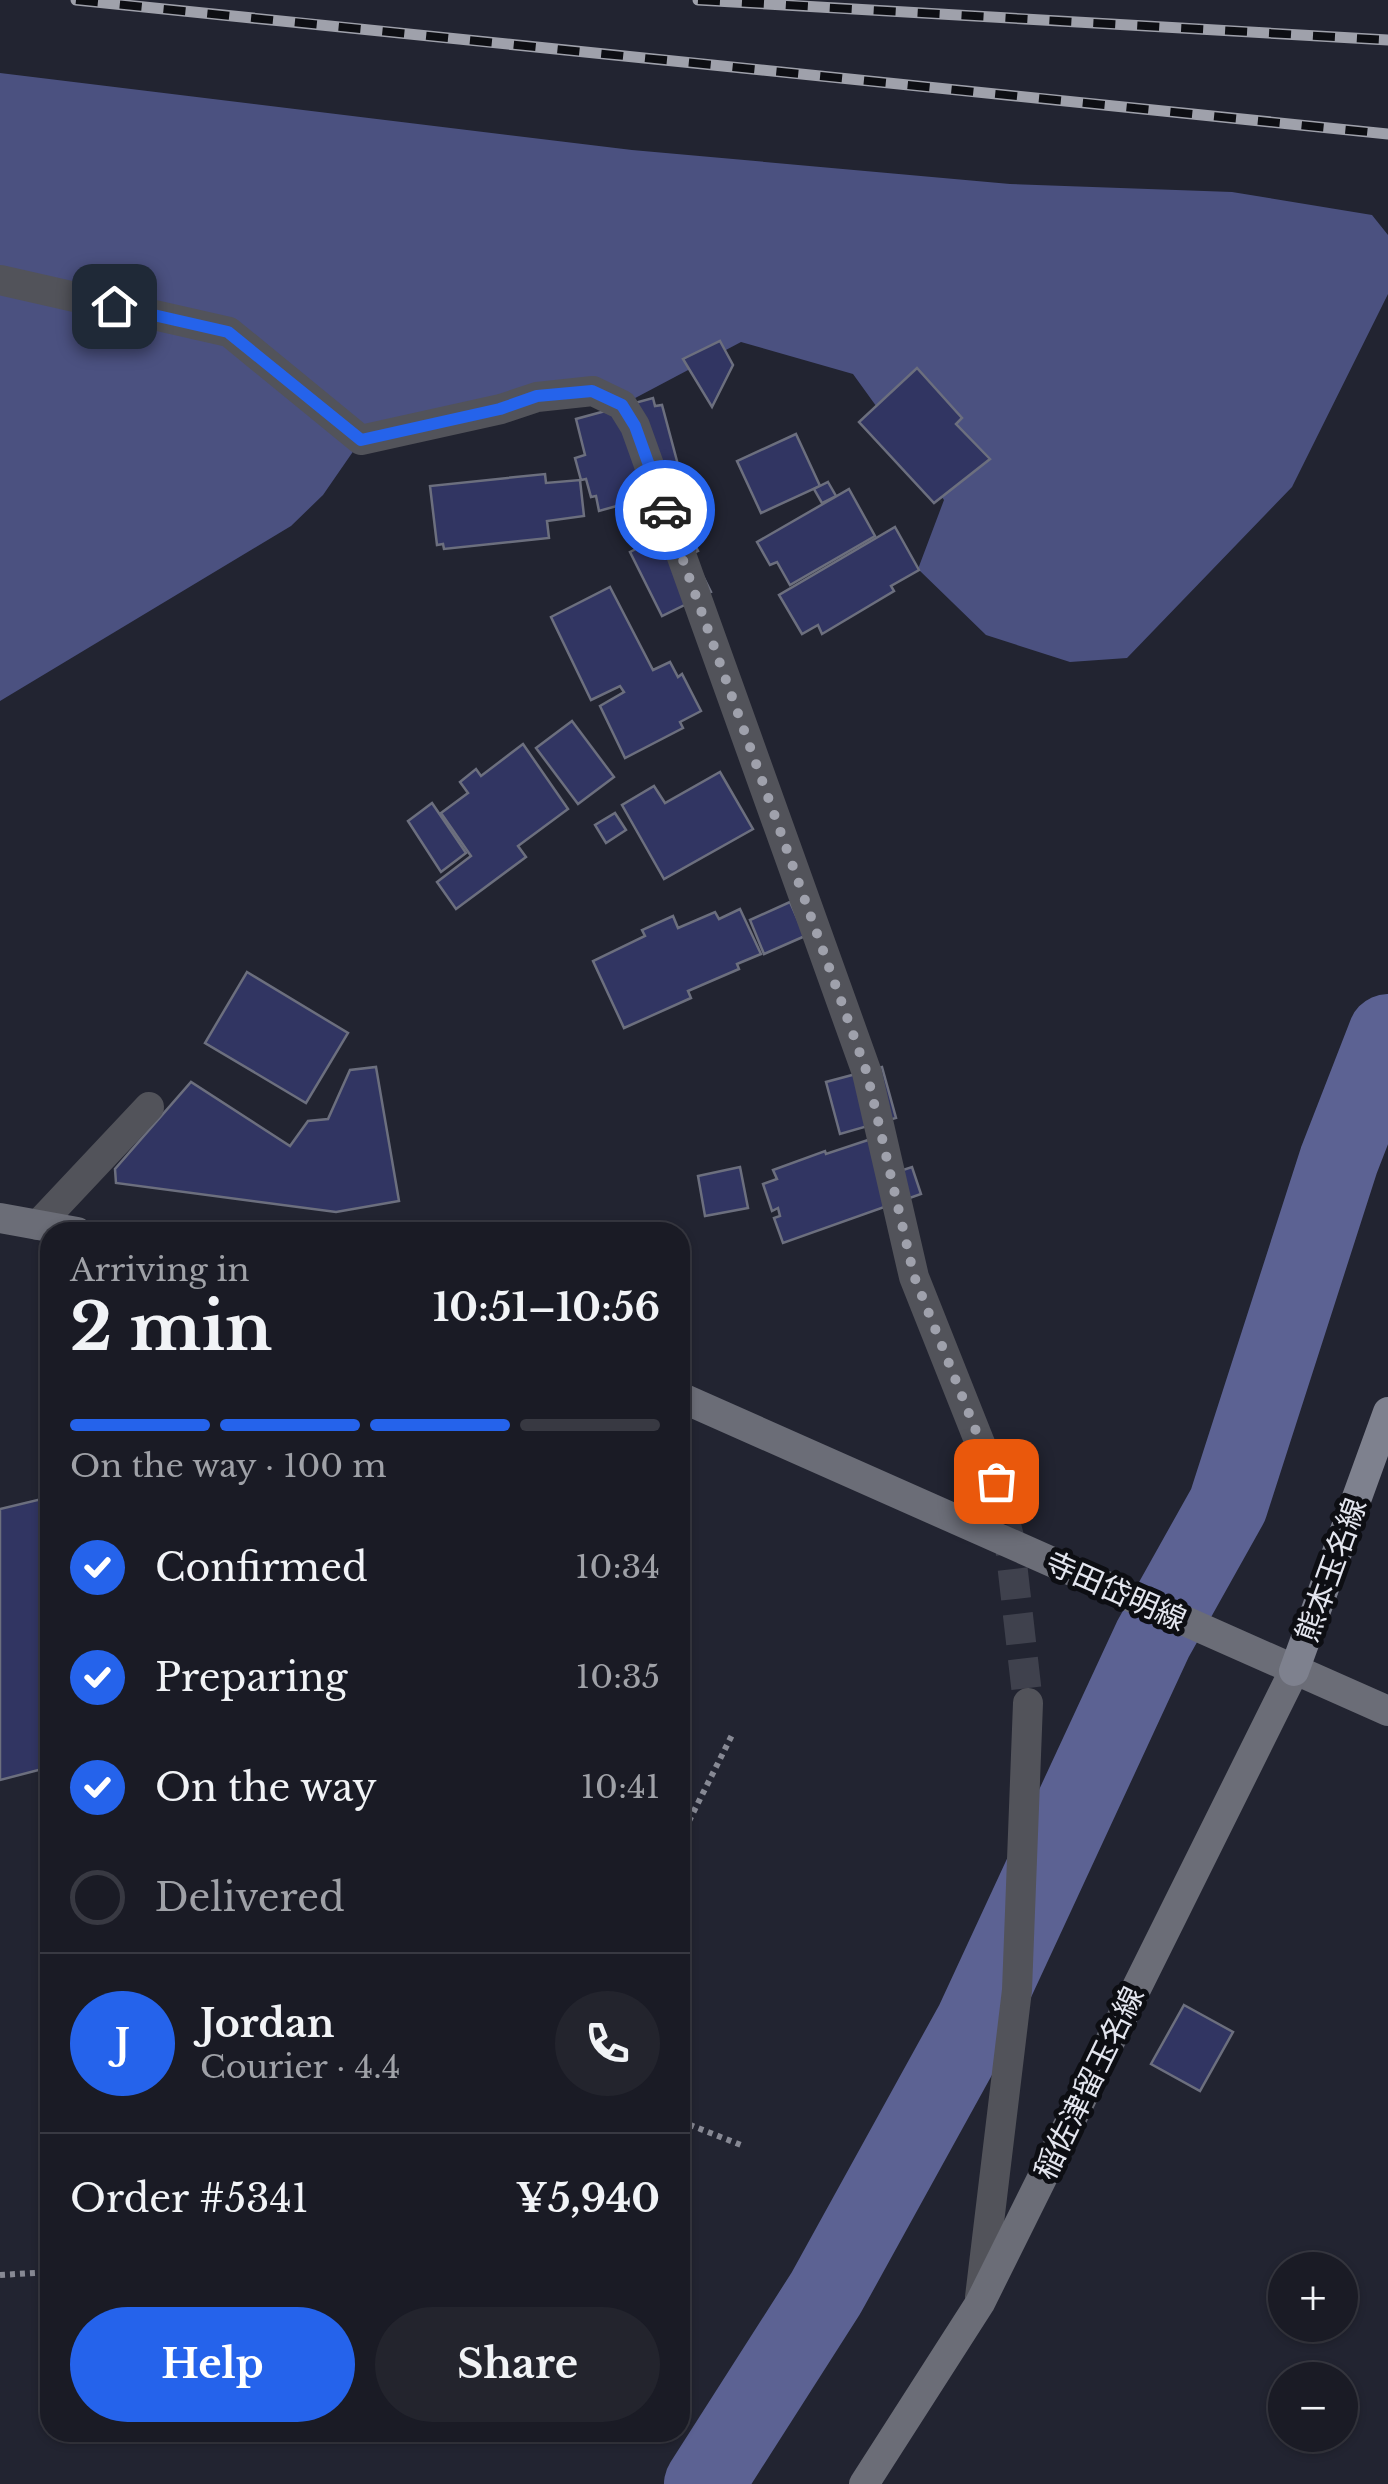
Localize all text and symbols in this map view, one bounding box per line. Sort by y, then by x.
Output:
pin [72,264,157,349]
icon: home [87,279,142,334]
courier [615,460,715,560]
icon: car [638,483,693,538]
text: Arriving in [70,1250,249,1290]
text: 10:51–10:56 [433,1284,660,1331]
text: 2 min [70,1287,272,1368]
pin [954,1439,1039,1524]
text: On the way · 100 m [70,1446,387,1486]
icon: bag [969,1454,1024,1509]
street label: 熊本玉名線 [1288,1493,1374,1647]
icon: check [70,1540,125,1595]
text: Confirmed [155,1544,368,1591]
street label: 寺田岱明線 [1040,1544,1192,1638]
text: 10:34 [575,1547,660,1587]
icon: check [70,1650,125,1705]
text: Preparing [155,1654,347,1701]
text: 10:35 [576,1657,660,1697]
icon: check [70,1760,125,1815]
text: On the way [155,1764,377,1811]
text: 10:41 [581,1767,660,1807]
text: Delivered [155,1874,345,1921]
street label: 稲佐津留玉名線 [1026,1981,1152,2185]
button: phone [555,1991,660,2096]
text: Jordan [200,2000,334,2047]
text: J [115,2020,130,2067]
text: Courier · 4.4 [200,2047,400,2087]
text: Order #5341 [70,2175,309,2222]
text: ¥5,940 [516,2175,660,2222]
map controls [1268,2252,1358,2452]
button: + [1268,2252,1358,2342]
button: Help [70,2307,355,2422]
button: Share [375,2307,660,2422]
button: − [1268,2362,1358,2452]

